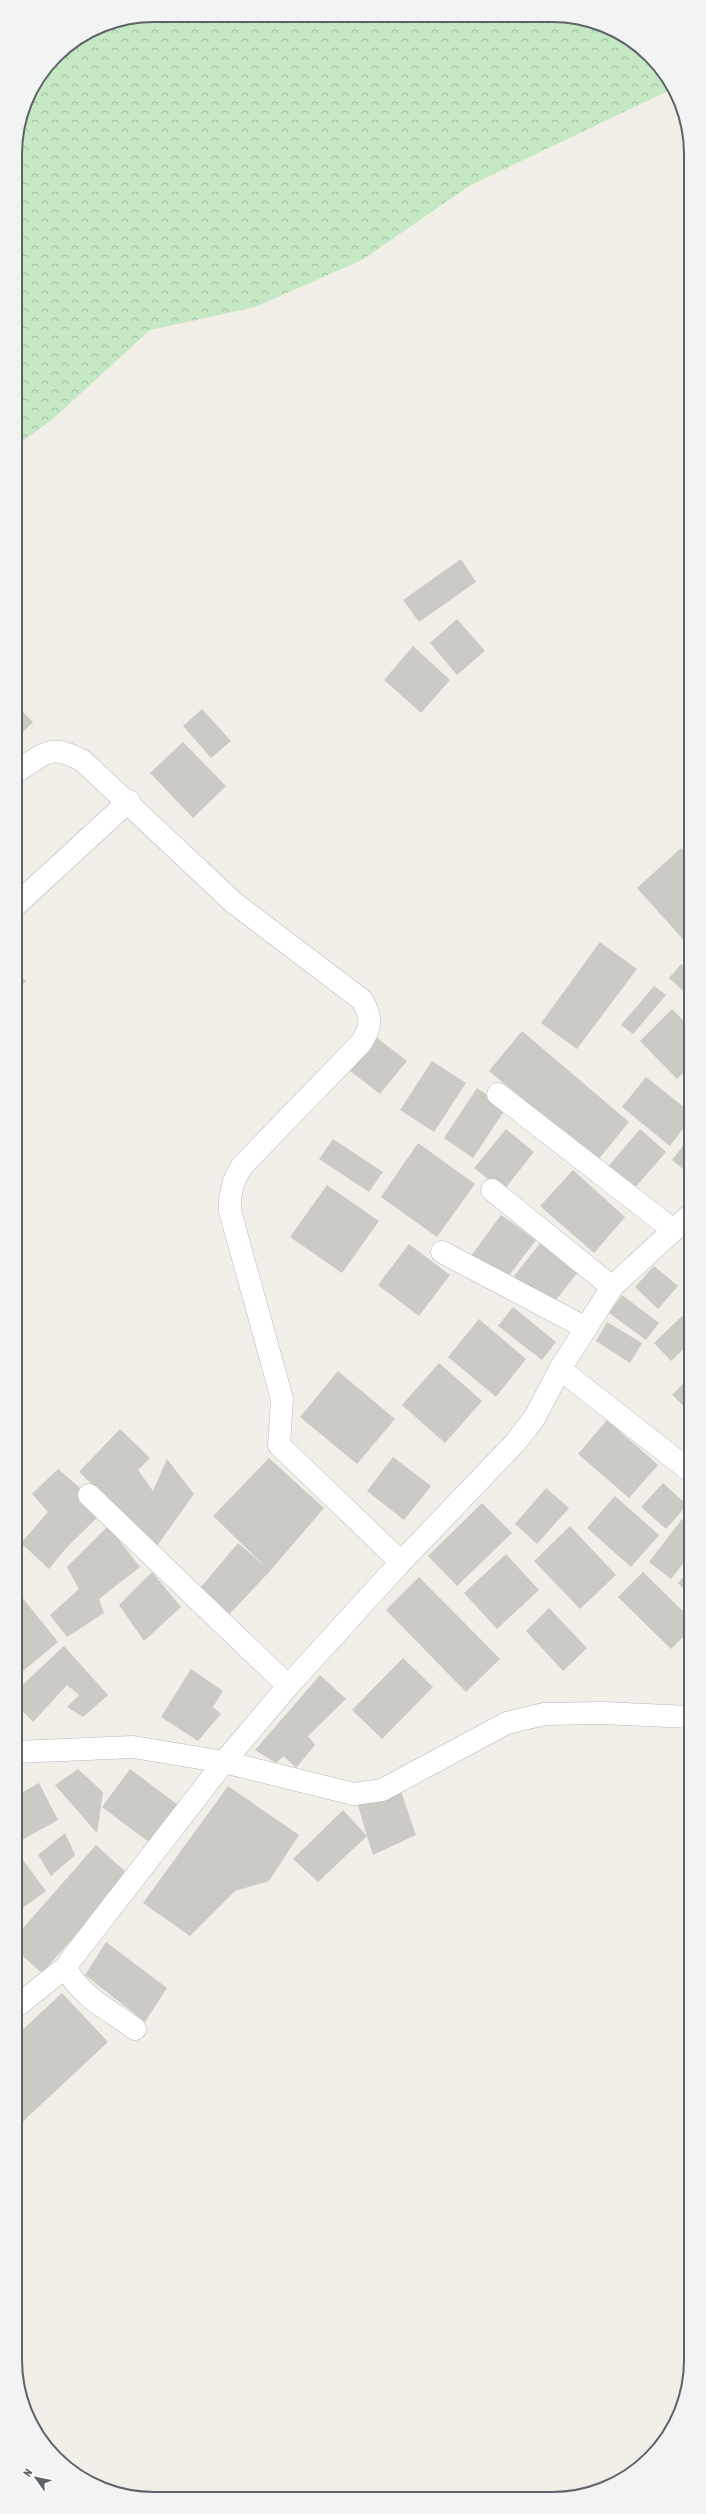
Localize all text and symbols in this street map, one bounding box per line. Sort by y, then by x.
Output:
north arrow [16,2458,56,2498]
text: N [21,2467,34,2479]

